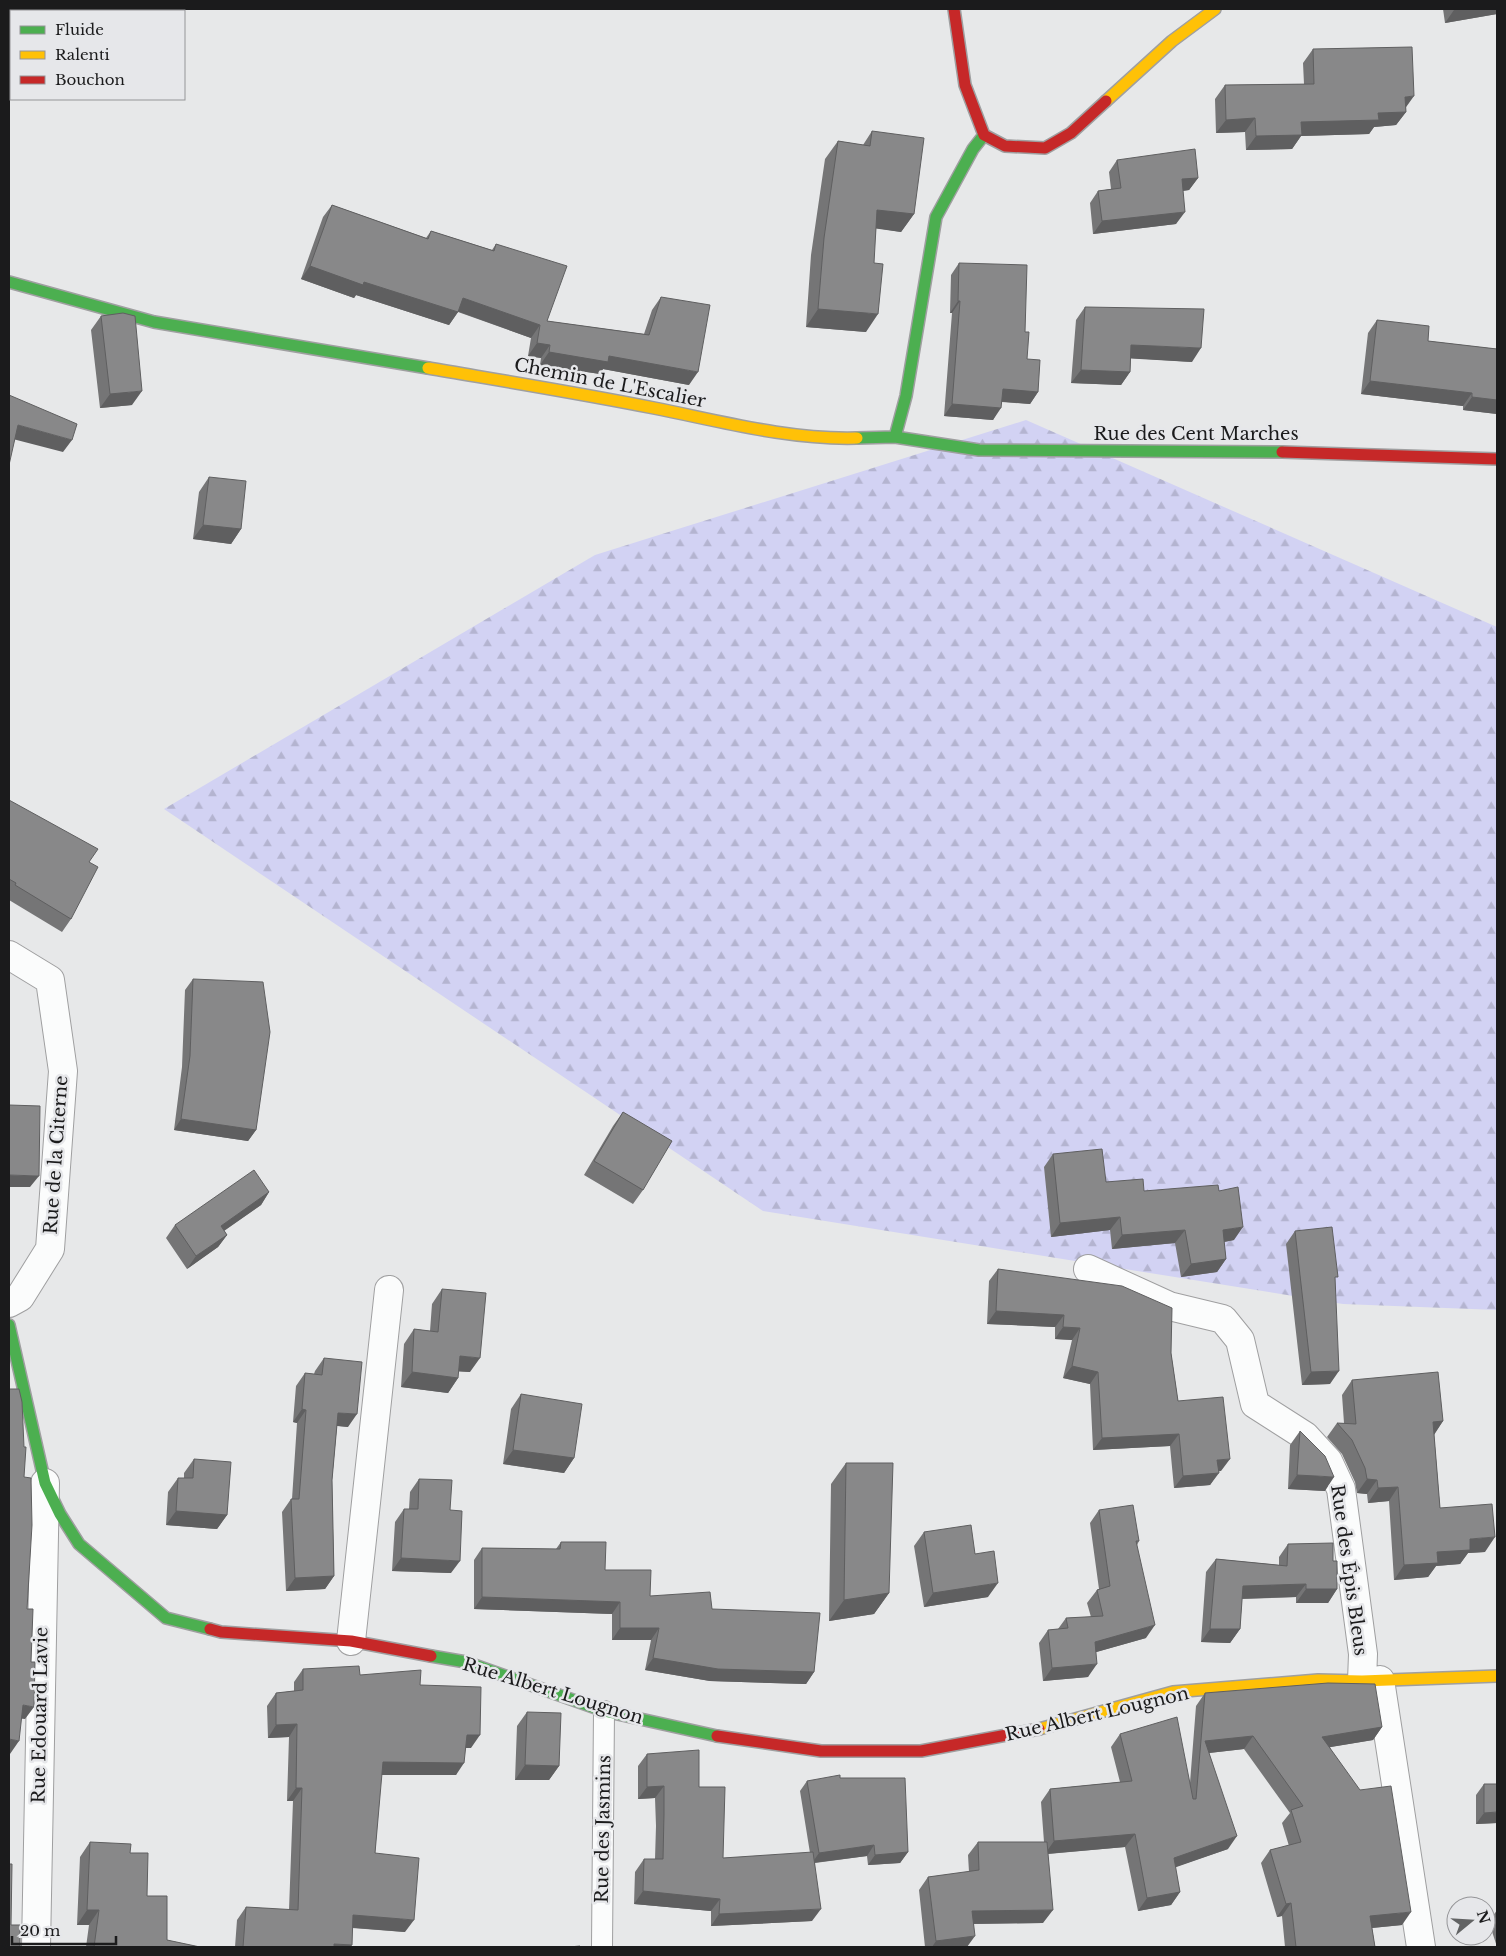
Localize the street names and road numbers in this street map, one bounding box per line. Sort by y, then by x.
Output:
street label: Chemin de L'Escalier [512,354,708,412]
street label: Rue des Cent Marches [1093,423,1299,445]
street label: Rue de la Citerne [39,1075,73,1235]
street label: Rue des Épis Bleus [1326,1483,1373,1657]
street label: Rue Edouard Lavie [27,1627,53,1803]
street label: Rue Albert Lougnon [460,1653,646,1729]
street label: Rue Albert Lougnon [1003,1682,1191,1746]
street label: Rue des Jasmins [591,1755,615,1903]

